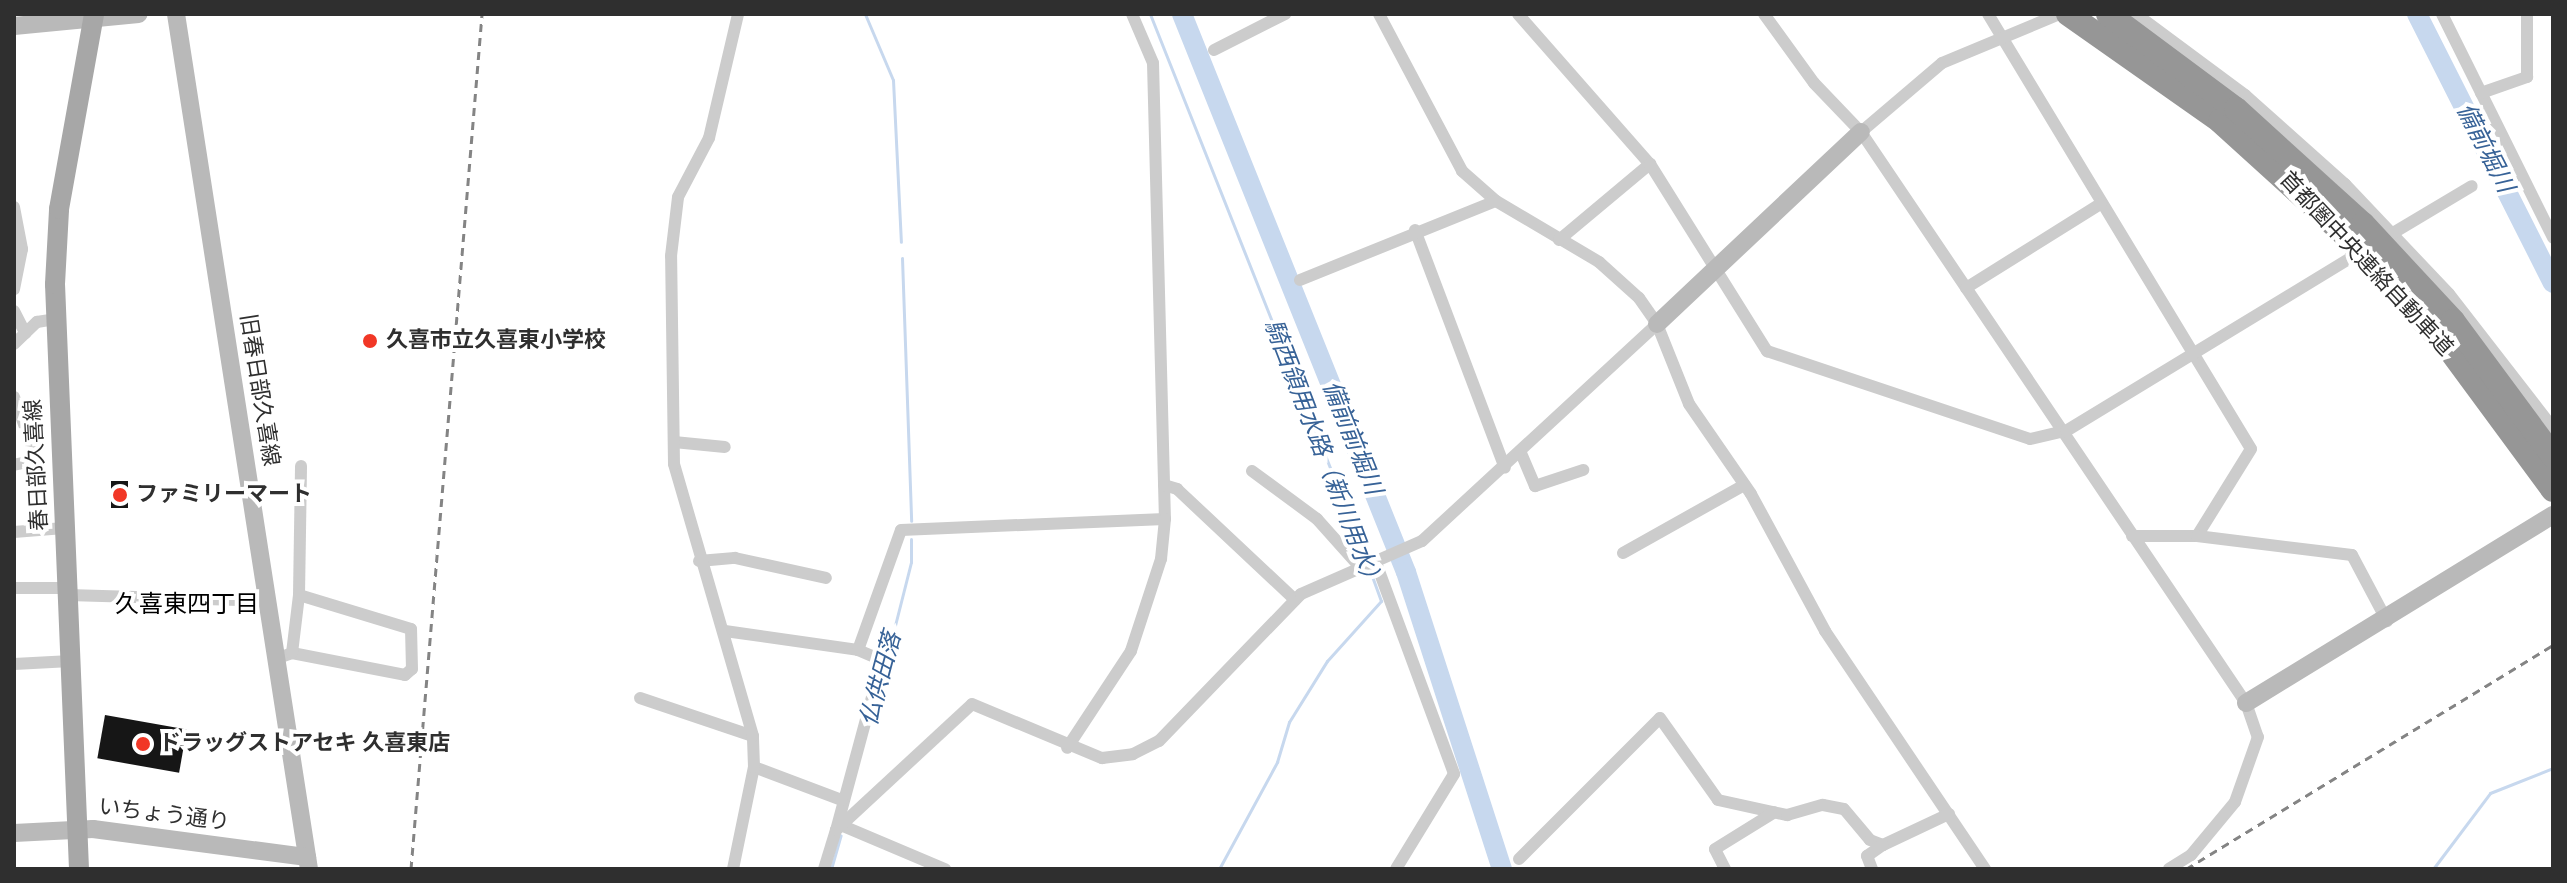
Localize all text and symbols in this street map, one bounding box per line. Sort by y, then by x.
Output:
water label: 備前堀川 [2450,99,2520,197]
street label: 首都圏中央連絡自動車道 [2274,167,2458,361]
street label: 旧春日部久喜線 [234,312,284,468]
water label: 騎西領用水路（新川用水） [1258,315,1388,595]
place label: 久喜市立久喜東小学校 [386,328,606,354]
marker: 久喜市立久喜東小学校 [361,332,379,350]
water label: 備前前堀川 [1316,377,1388,499]
street label: 春日部久喜線 [20,398,54,532]
place label: ファミリーマート [136,482,312,508]
marker: ファミリーマート [111,486,129,504]
district label: 久喜東四丁目 [115,591,259,619]
water label: 仏供田落 [855,629,907,729]
place label: ドラッグストアセキ 久喜東店 [159,731,451,757]
marker: ドラッグストアセキ 久喜東店 [134,735,152,753]
street label: いちょう通り [97,794,231,836]

